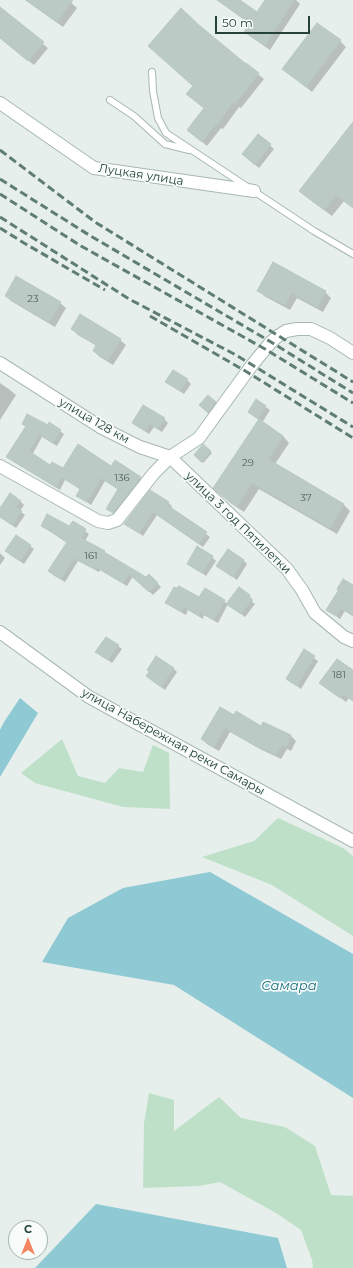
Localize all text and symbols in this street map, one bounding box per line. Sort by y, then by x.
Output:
scale bar [217,8,312,34]
text: 50 m [222,15,253,30]
street label: Луцкая улица [97,161,185,189]
house number: 23 [27,293,39,305]
street label: улица 128 км [56,395,132,447]
house number: 29 [242,457,254,469]
street label: улица 3 год Пятилетки [182,469,294,577]
house number: 136 [114,472,130,484]
house number: 37 [300,492,312,504]
house number: 161 [84,550,98,562]
house number: 181 [332,669,346,681]
street label: улица Набережная реки Самары [79,685,267,799]
water label: Самара [261,978,317,994]
north arrow [8,1220,48,1260]
text: С [24,1222,32,1236]

